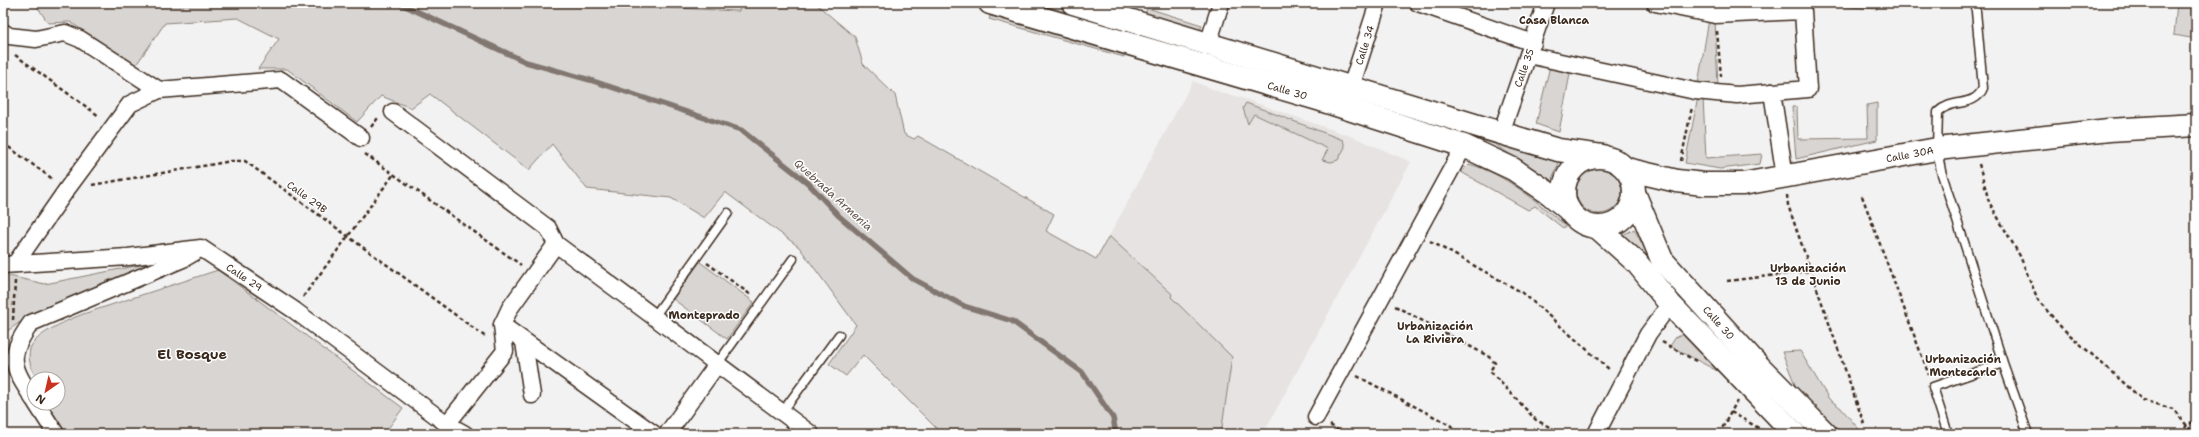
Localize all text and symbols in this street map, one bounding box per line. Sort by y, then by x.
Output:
district label: Casa Blanca [1519,13,1590,28]
street label: Calle 34 [1352,24,1377,67]
street label: Calle 35 [1511,47,1536,89]
street label: Calle 30 [1266,78,1309,102]
street label: Calle 30A [1885,143,1935,165]
water label: Quebrada Armenia [791,156,876,234]
street label: Calle 29B [284,178,330,216]
street label: Calle 29 [224,260,265,294]
district label: Urbanización 13 de Junio [1770,261,1847,289]
street label: Calle 30 [1700,303,1738,342]
district label: Monteprado [668,308,740,323]
district label: Urbanización La Riviera [1397,319,1474,347]
district label: El Bosque [157,345,227,363]
district label: Urbanización Montecarlo [1925,352,2002,380]
north arrow [26,371,66,411]
text: N [33,390,48,408]

